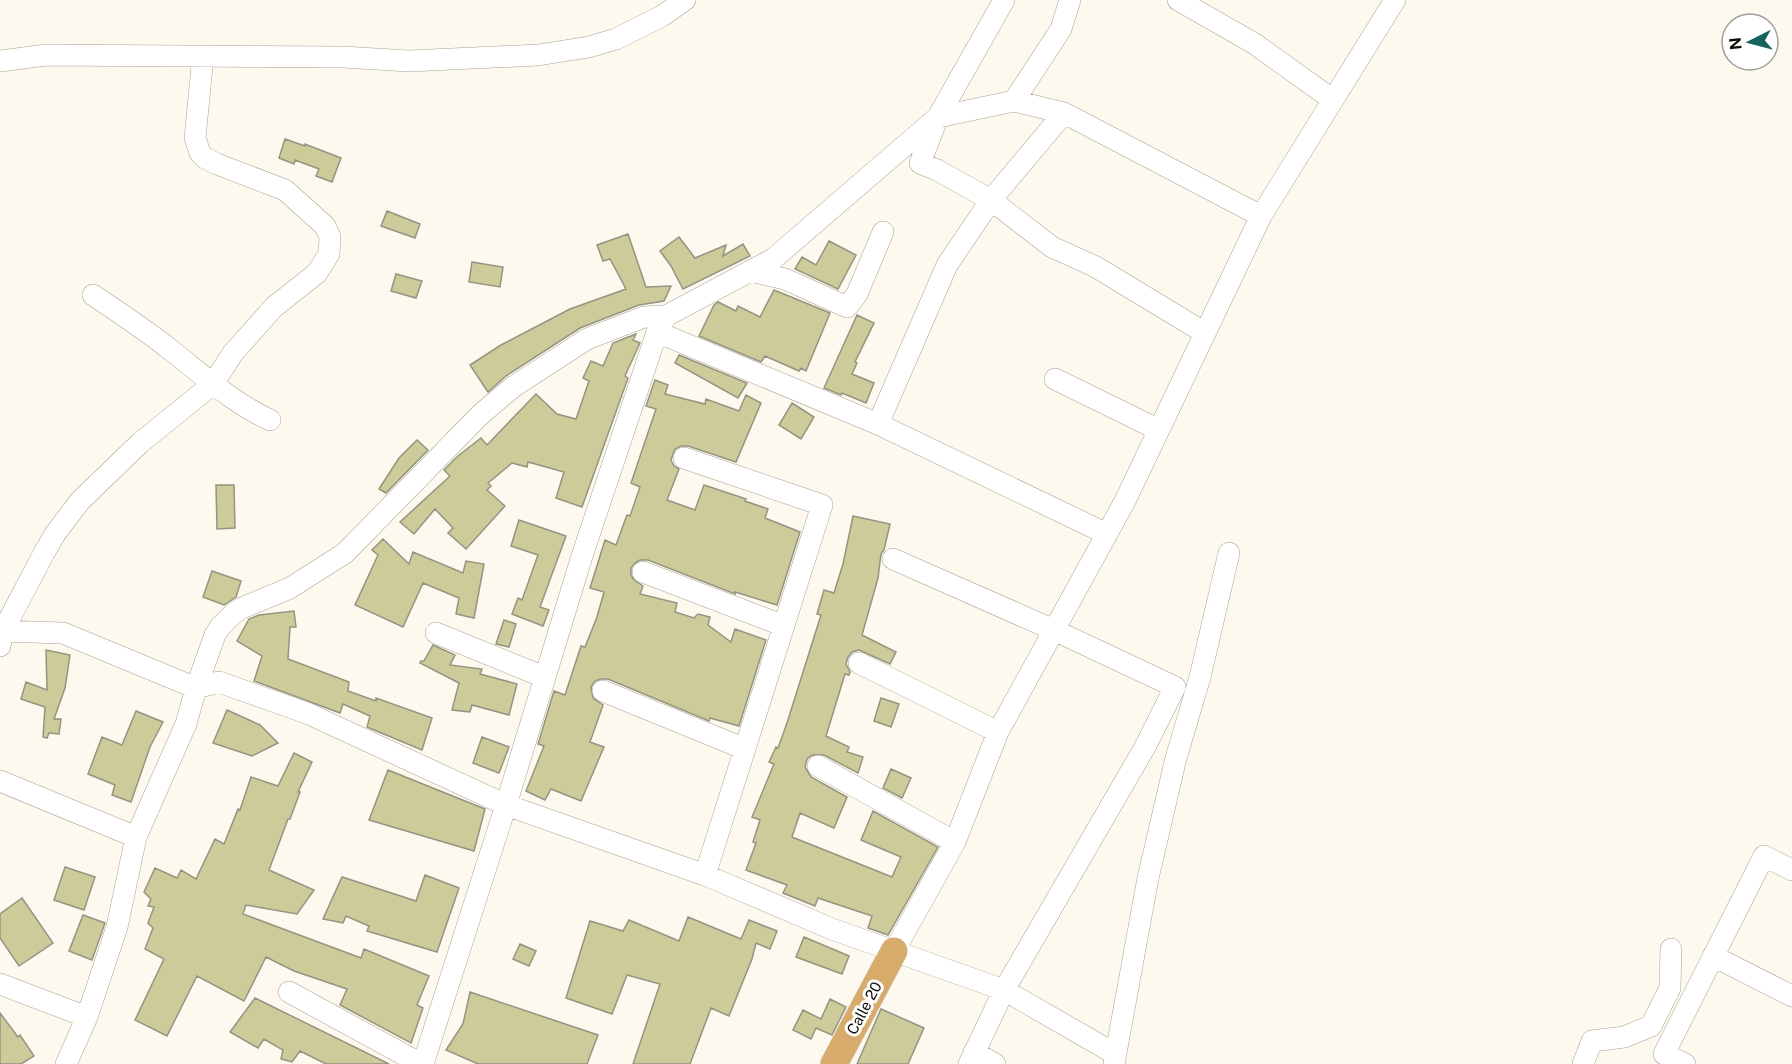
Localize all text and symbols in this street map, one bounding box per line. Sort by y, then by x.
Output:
north arrow [1720,12,1780,72]
text: N [1725,36,1746,51]
street label: Calle 20 [843,979,885,1037]

